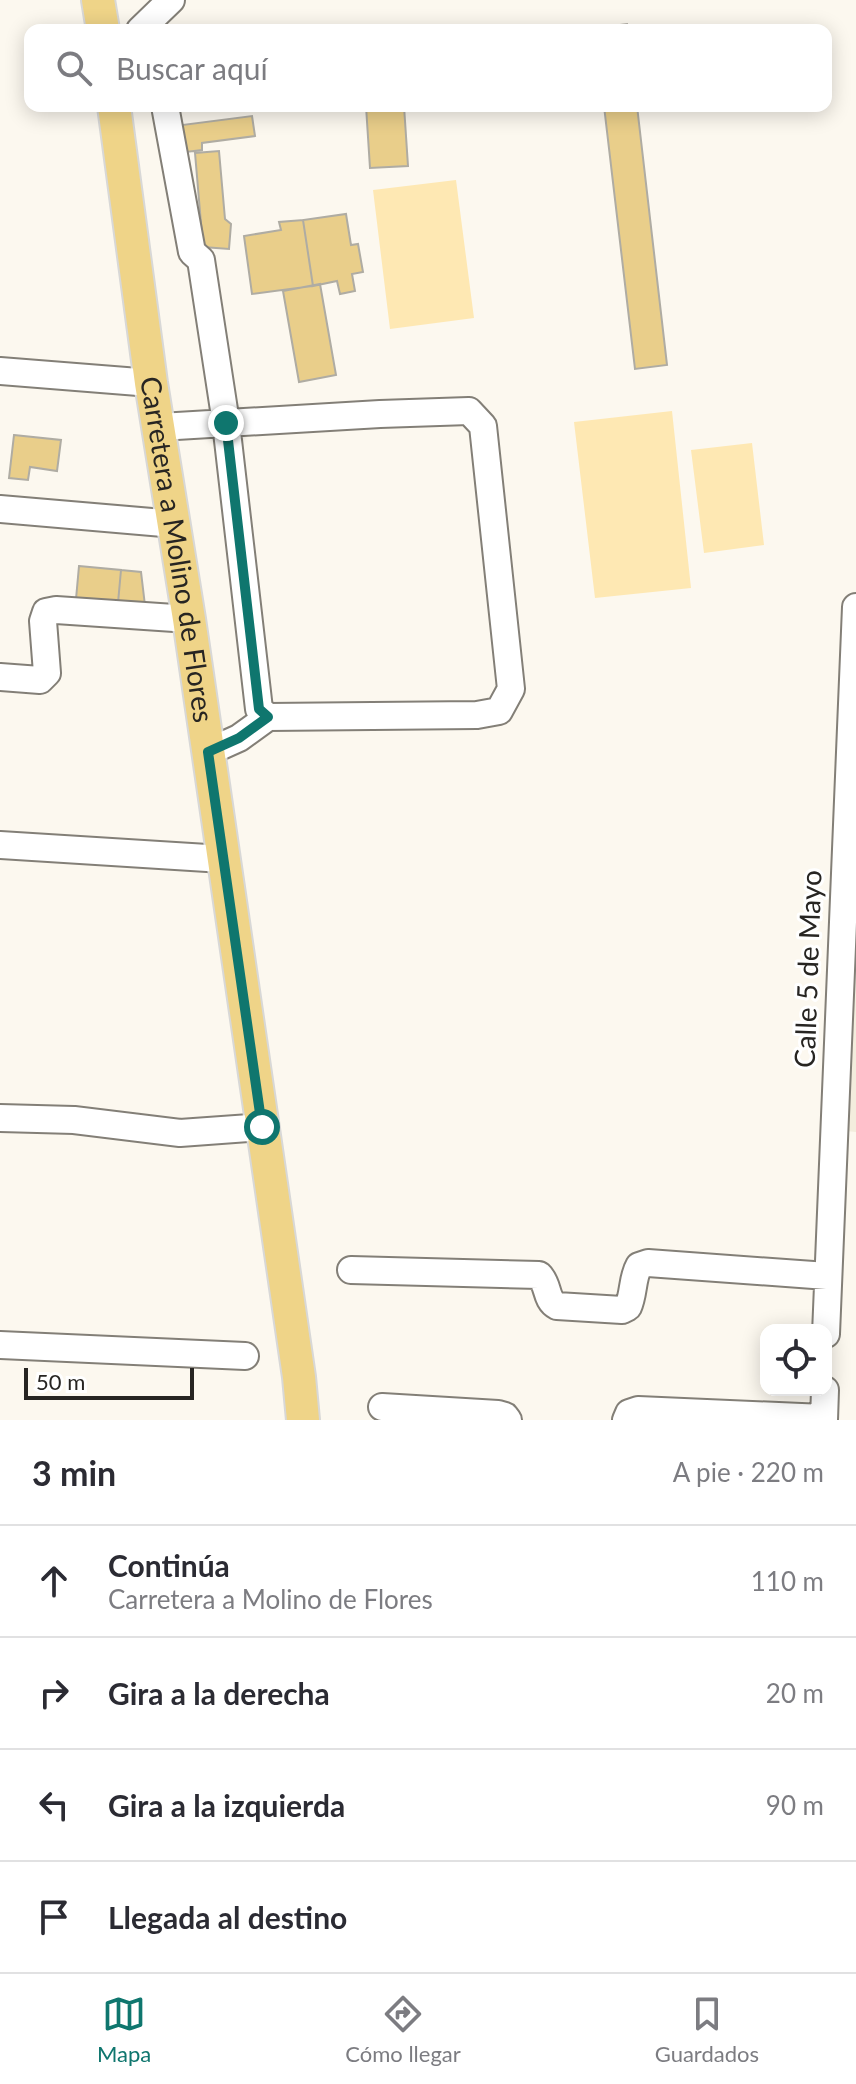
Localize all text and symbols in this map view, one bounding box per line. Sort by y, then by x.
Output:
search box [24,24,832,112]
icon: search [52,46,96,90]
text: Buscar aquí [116,50,268,86]
street label: Carretera a Molino de Flores [134,374,222,725]
route end [208,405,244,441]
street label: Calle 5 de Mayo [787,869,827,1068]
route start [244,1109,280,1145]
map controls [760,1324,832,1396]
button: locate [760,1324,832,1396]
scale bar [24,1364,194,1400]
text: 50 m [36,1368,85,1395]
text: 3 min [32,1452,116,1493]
text: A pie · 220 m [673,1456,824,1488]
text: Continúa [108,1547,230,1583]
icon: ahead [32,1559,76,1603]
text: 110 m [751,1565,824,1597]
text: Carretera a Molino de Flores [108,1583,433,1615]
icon: right [32,1671,76,1715]
text: Gira a la derecha [108,1675,330,1711]
text: 20 m [766,1677,824,1709]
icon: left [32,1783,76,1827]
text: Gira a la izquierda [108,1787,345,1823]
text: 90 m [766,1789,824,1821]
icon: arrive [32,1895,76,1939]
text: Llegada al destino [108,1899,347,1935]
tab: Mapa [97,1992,151,2067]
tab: Cómo llegar [345,1992,461,2067]
tab: Guardados [655,1992,759,2067]

